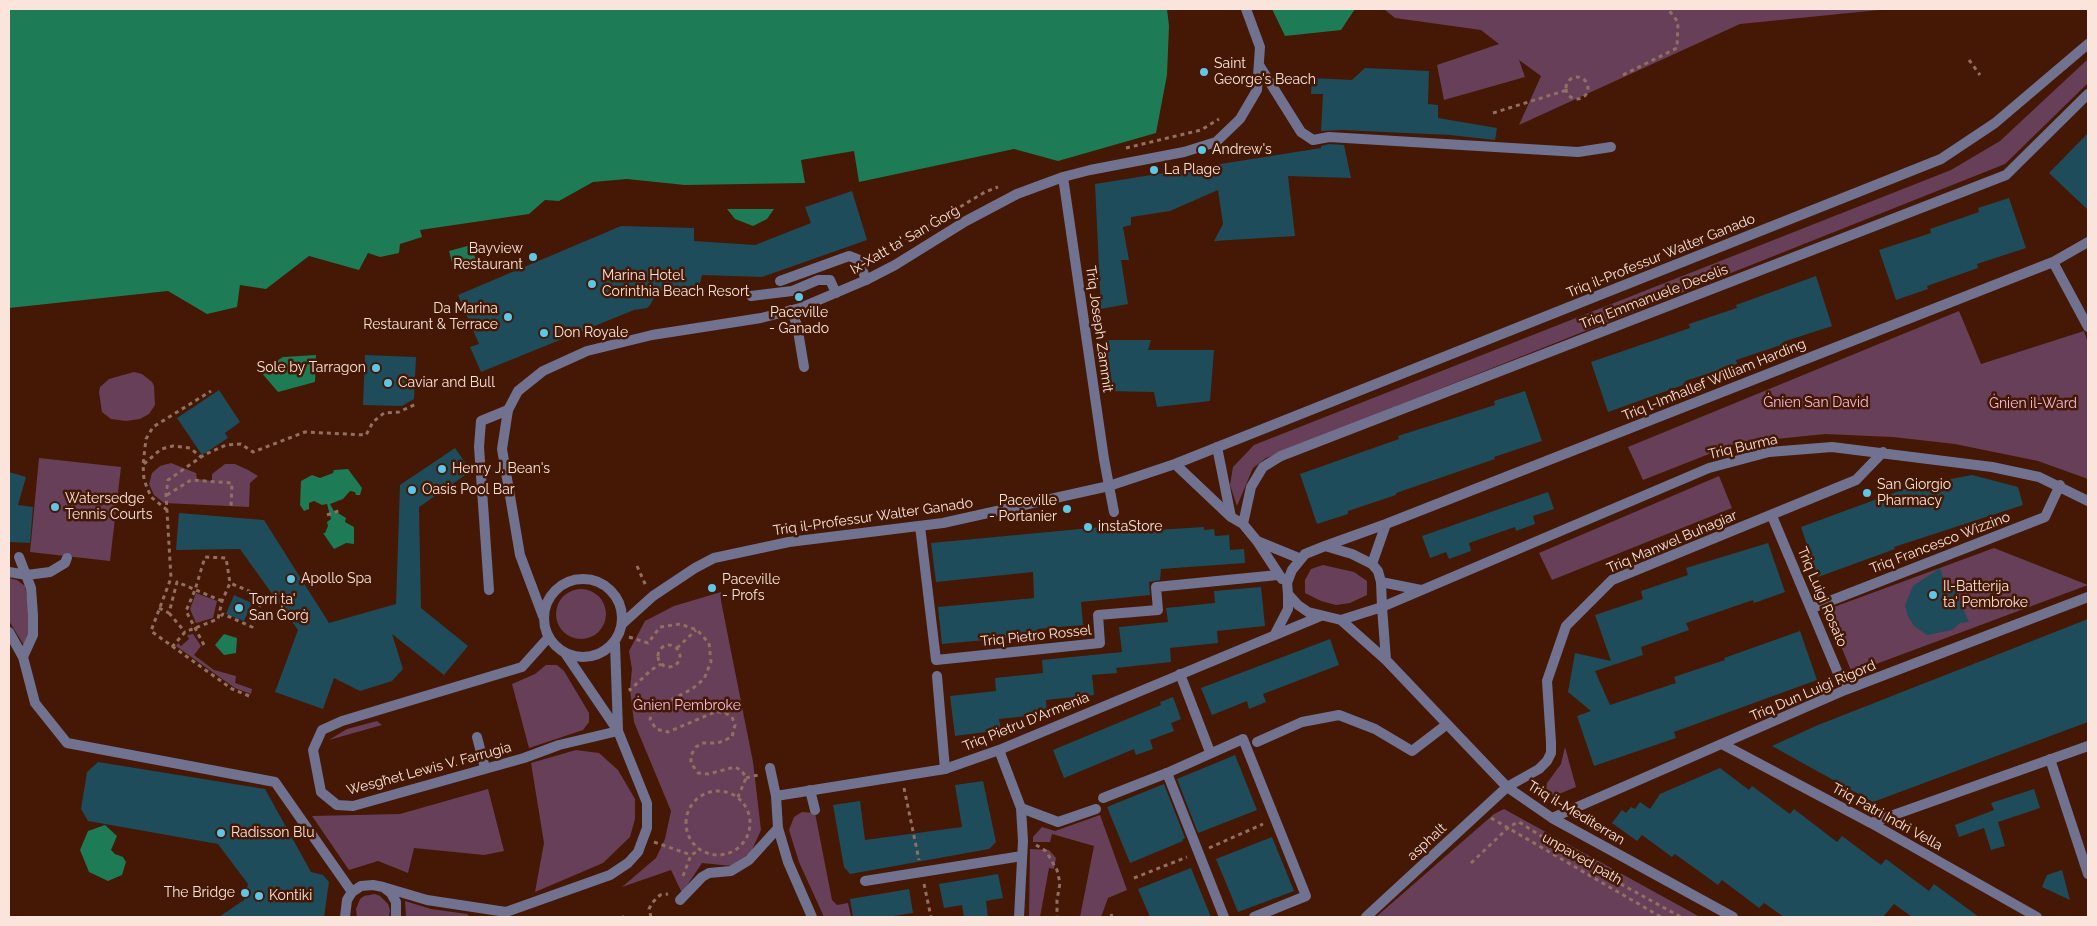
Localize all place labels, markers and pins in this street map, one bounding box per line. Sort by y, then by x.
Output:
place label: Saint George's Beach [1214,56,1316,88]
marker: Saint George's Beach [1198,66,1210,78]
place label: Andrew's [1212,142,1272,158]
marker: Andrew's [1196,144,1208,156]
place label: La Plage [1164,162,1220,178]
marker: La Plage [1148,164,1160,176]
place label: Bayview Restaurant [453,241,523,274]
marker: Bayview Restaurant [527,251,539,263]
place label: Marina Hotel Corinthia Beach Resort [602,268,750,300]
marker: Marina Hotel Corinthia Beach Resort [586,278,598,290]
marker: Paceville - Ganado [793,291,805,303]
place label: Da Marina Restaurant & Terrace [363,301,498,334]
place label: Paceville - Ganado [769,305,829,338]
marker: Da Marina Restaurant & Terrace [502,311,514,323]
place label: Don Royale [554,325,628,341]
marker: Don Royale [538,327,550,339]
place label: Sole by Tarragon [257,360,366,376]
marker: Sole by Tarragon [370,362,382,374]
place label: Caviar and Bull [398,375,495,391]
marker: Caviar and Bull [382,377,394,389]
place label: Henry J. Bean's [452,461,550,477]
marker: Henry J. Bean's [436,463,448,475]
place label: San Giorgio Pharmacy [1877,477,1951,510]
place label: Oasis Pool Bar [422,482,515,498]
marker: Oasis Pool Bar [406,484,418,496]
marker: San Giorgio Pharmacy [1861,487,1873,499]
place label: Watersedge Tennis Courts [65,491,153,524]
place label: Paceville - Portanier [989,493,1057,526]
marker: Watersedge Tennis Courts [49,501,61,513]
marker: Paceville - Portanier [1061,503,1073,515]
place label: instaStore [1098,519,1162,535]
marker: instaStore [1082,521,1094,533]
place label: Apollo Spa [301,571,372,587]
place label: Paceville - Profs [722,572,780,604]
marker: Apollo Spa [285,573,297,585]
place label: Il-Batterija ta' Pembroke [1943,579,2028,612]
marker: Paceville - Profs [706,582,718,594]
marker: Il-Batterija ta' Pembroke [1927,589,1939,601]
place label: Torri ta' San Ġorġ [249,592,309,624]
marker: Torri ta' San Ġorġ [233,602,245,614]
place label: Radisson Blu [231,825,314,841]
marker: Radisson Blu [215,827,227,839]
place label: The Bridge [164,885,235,901]
marker: The Bridge [239,887,251,899]
place label: Kontiki [269,888,312,904]
marker: Kontiki [253,890,265,902]

